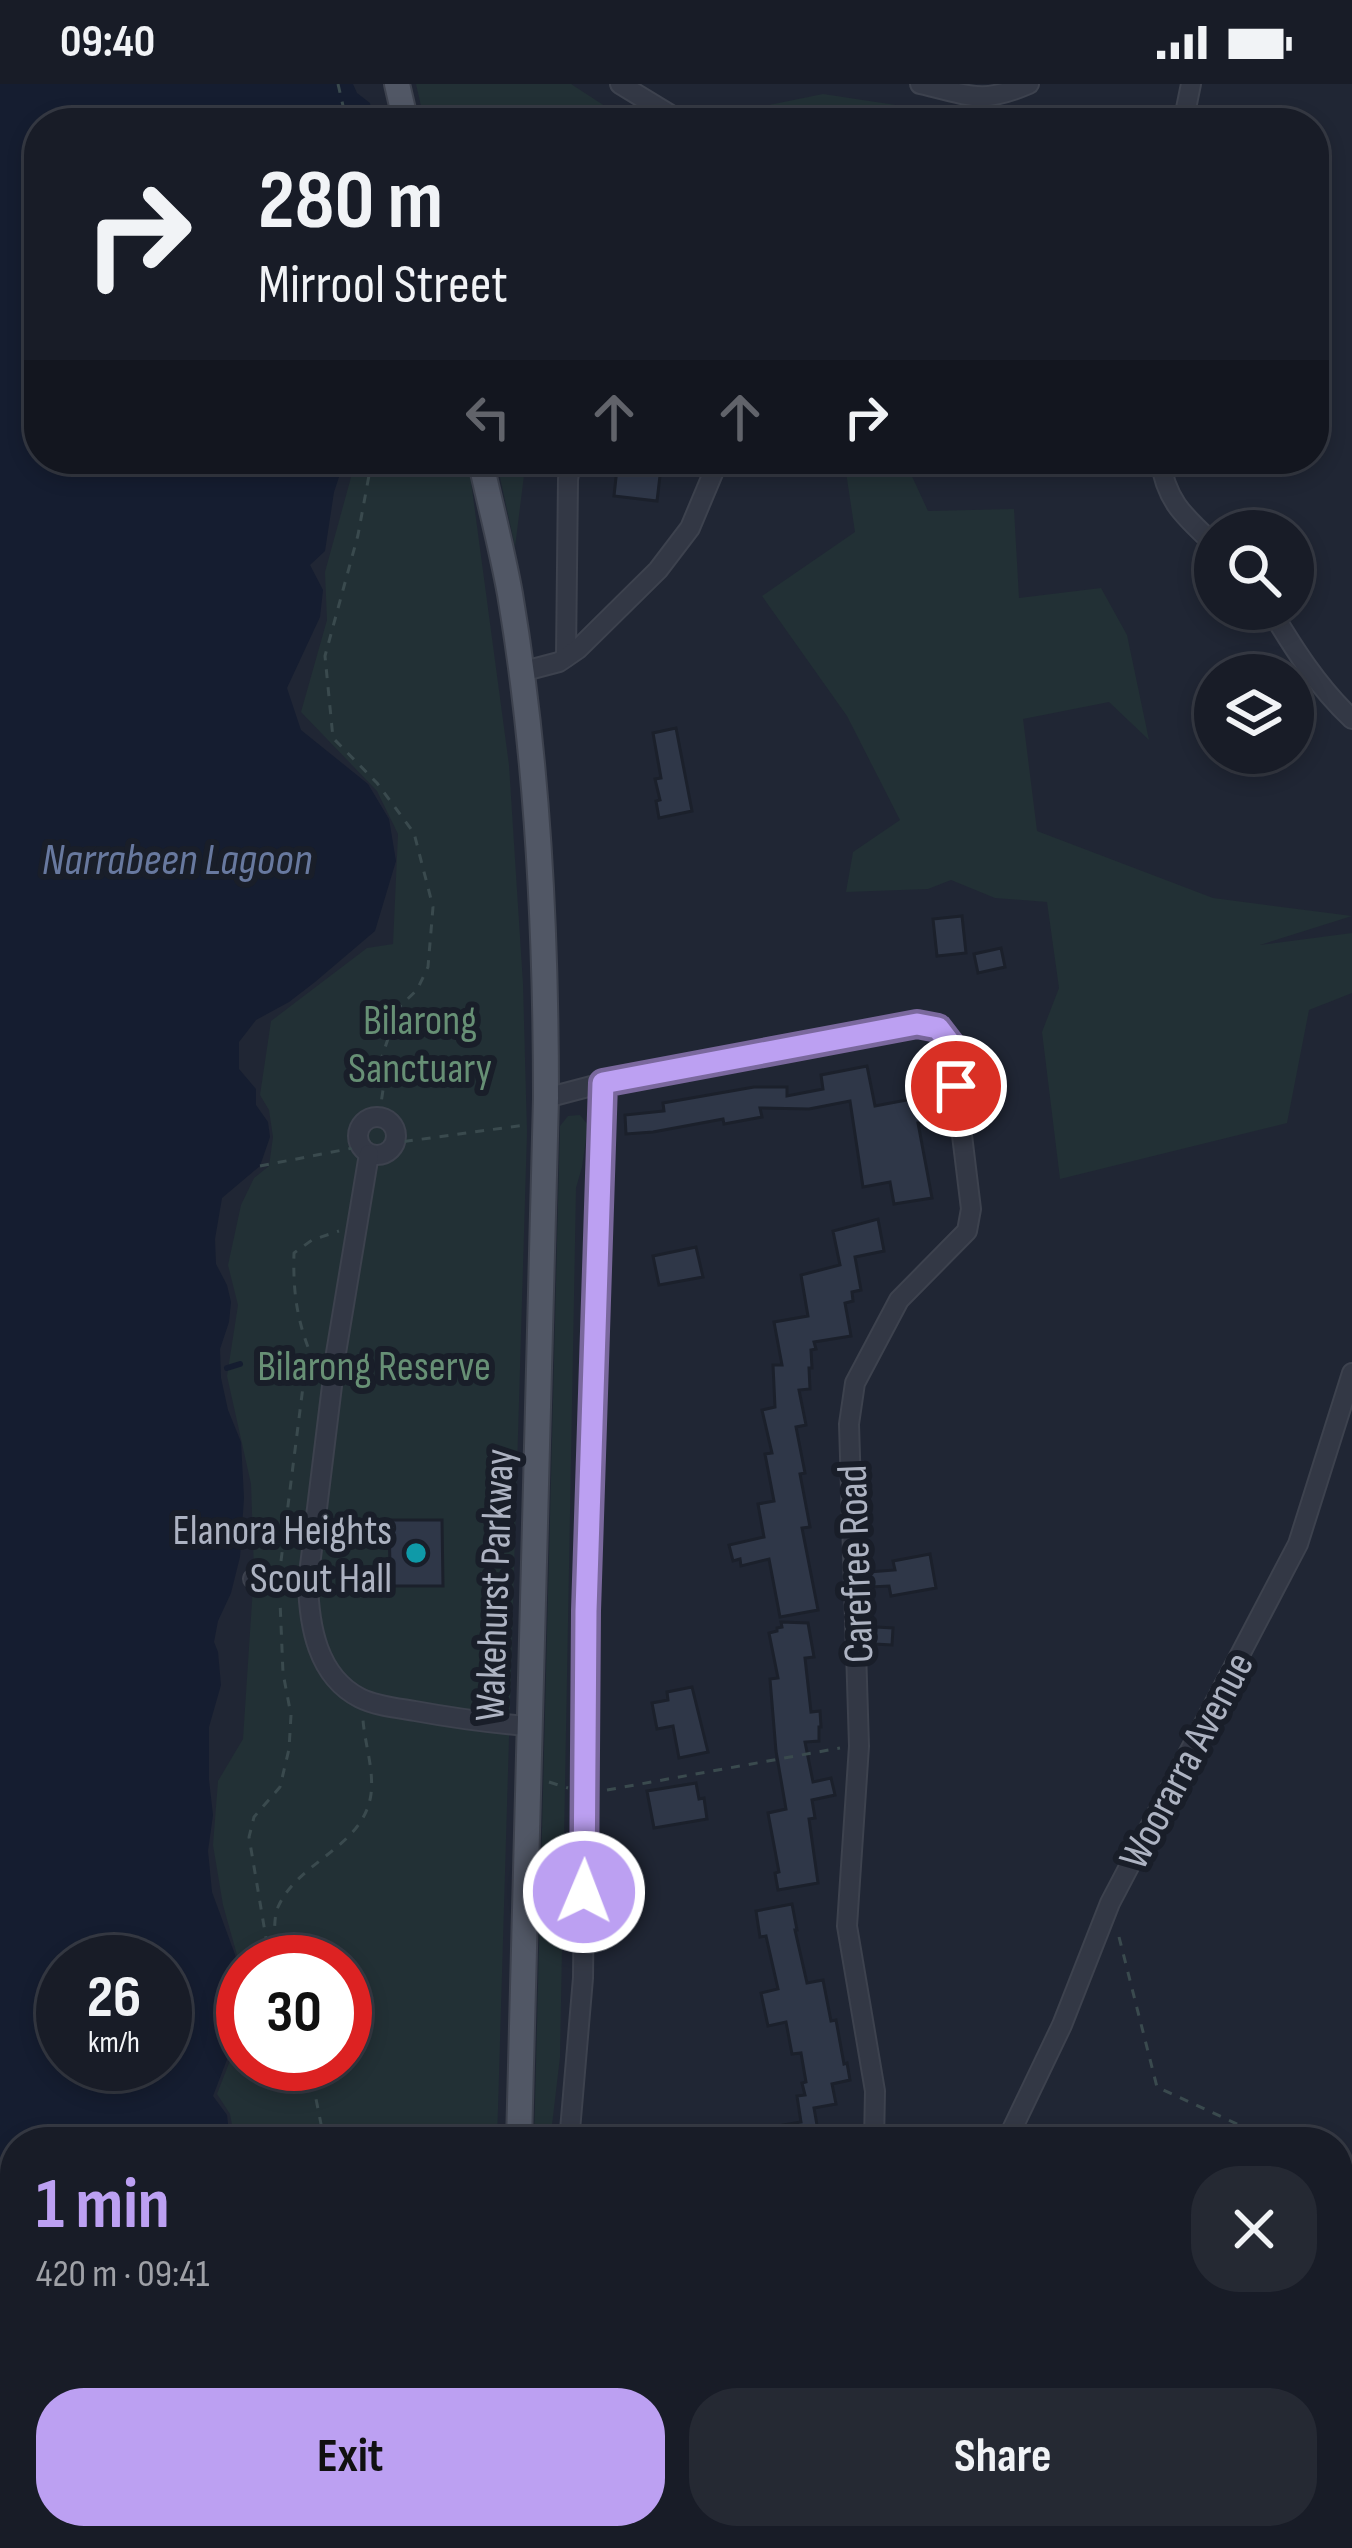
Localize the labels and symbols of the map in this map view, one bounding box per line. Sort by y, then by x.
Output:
water label: Narrabeen Lagoon [42,833,312,888]
park label: Bilarong Sanctuary [348,996,492,1095]
pin [905,1035,1007,1137]
park label: Bilarong Reserve [257,1342,491,1393]
street label: Wakehurst Parkway [465,1448,526,1722]
street label: Carefree Road [828,1464,885,1664]
place label: Elanora Heights Scout Hall [172,1506,392,1605]
marker: Elanora Heights Scout Hall [403,1540,429,1566]
street label: Woorarra Avenue [1109,1644,1266,1878]
position arrow [521,1829,647,1955]
speed limit sign: 30 [216,1935,372,2091]

